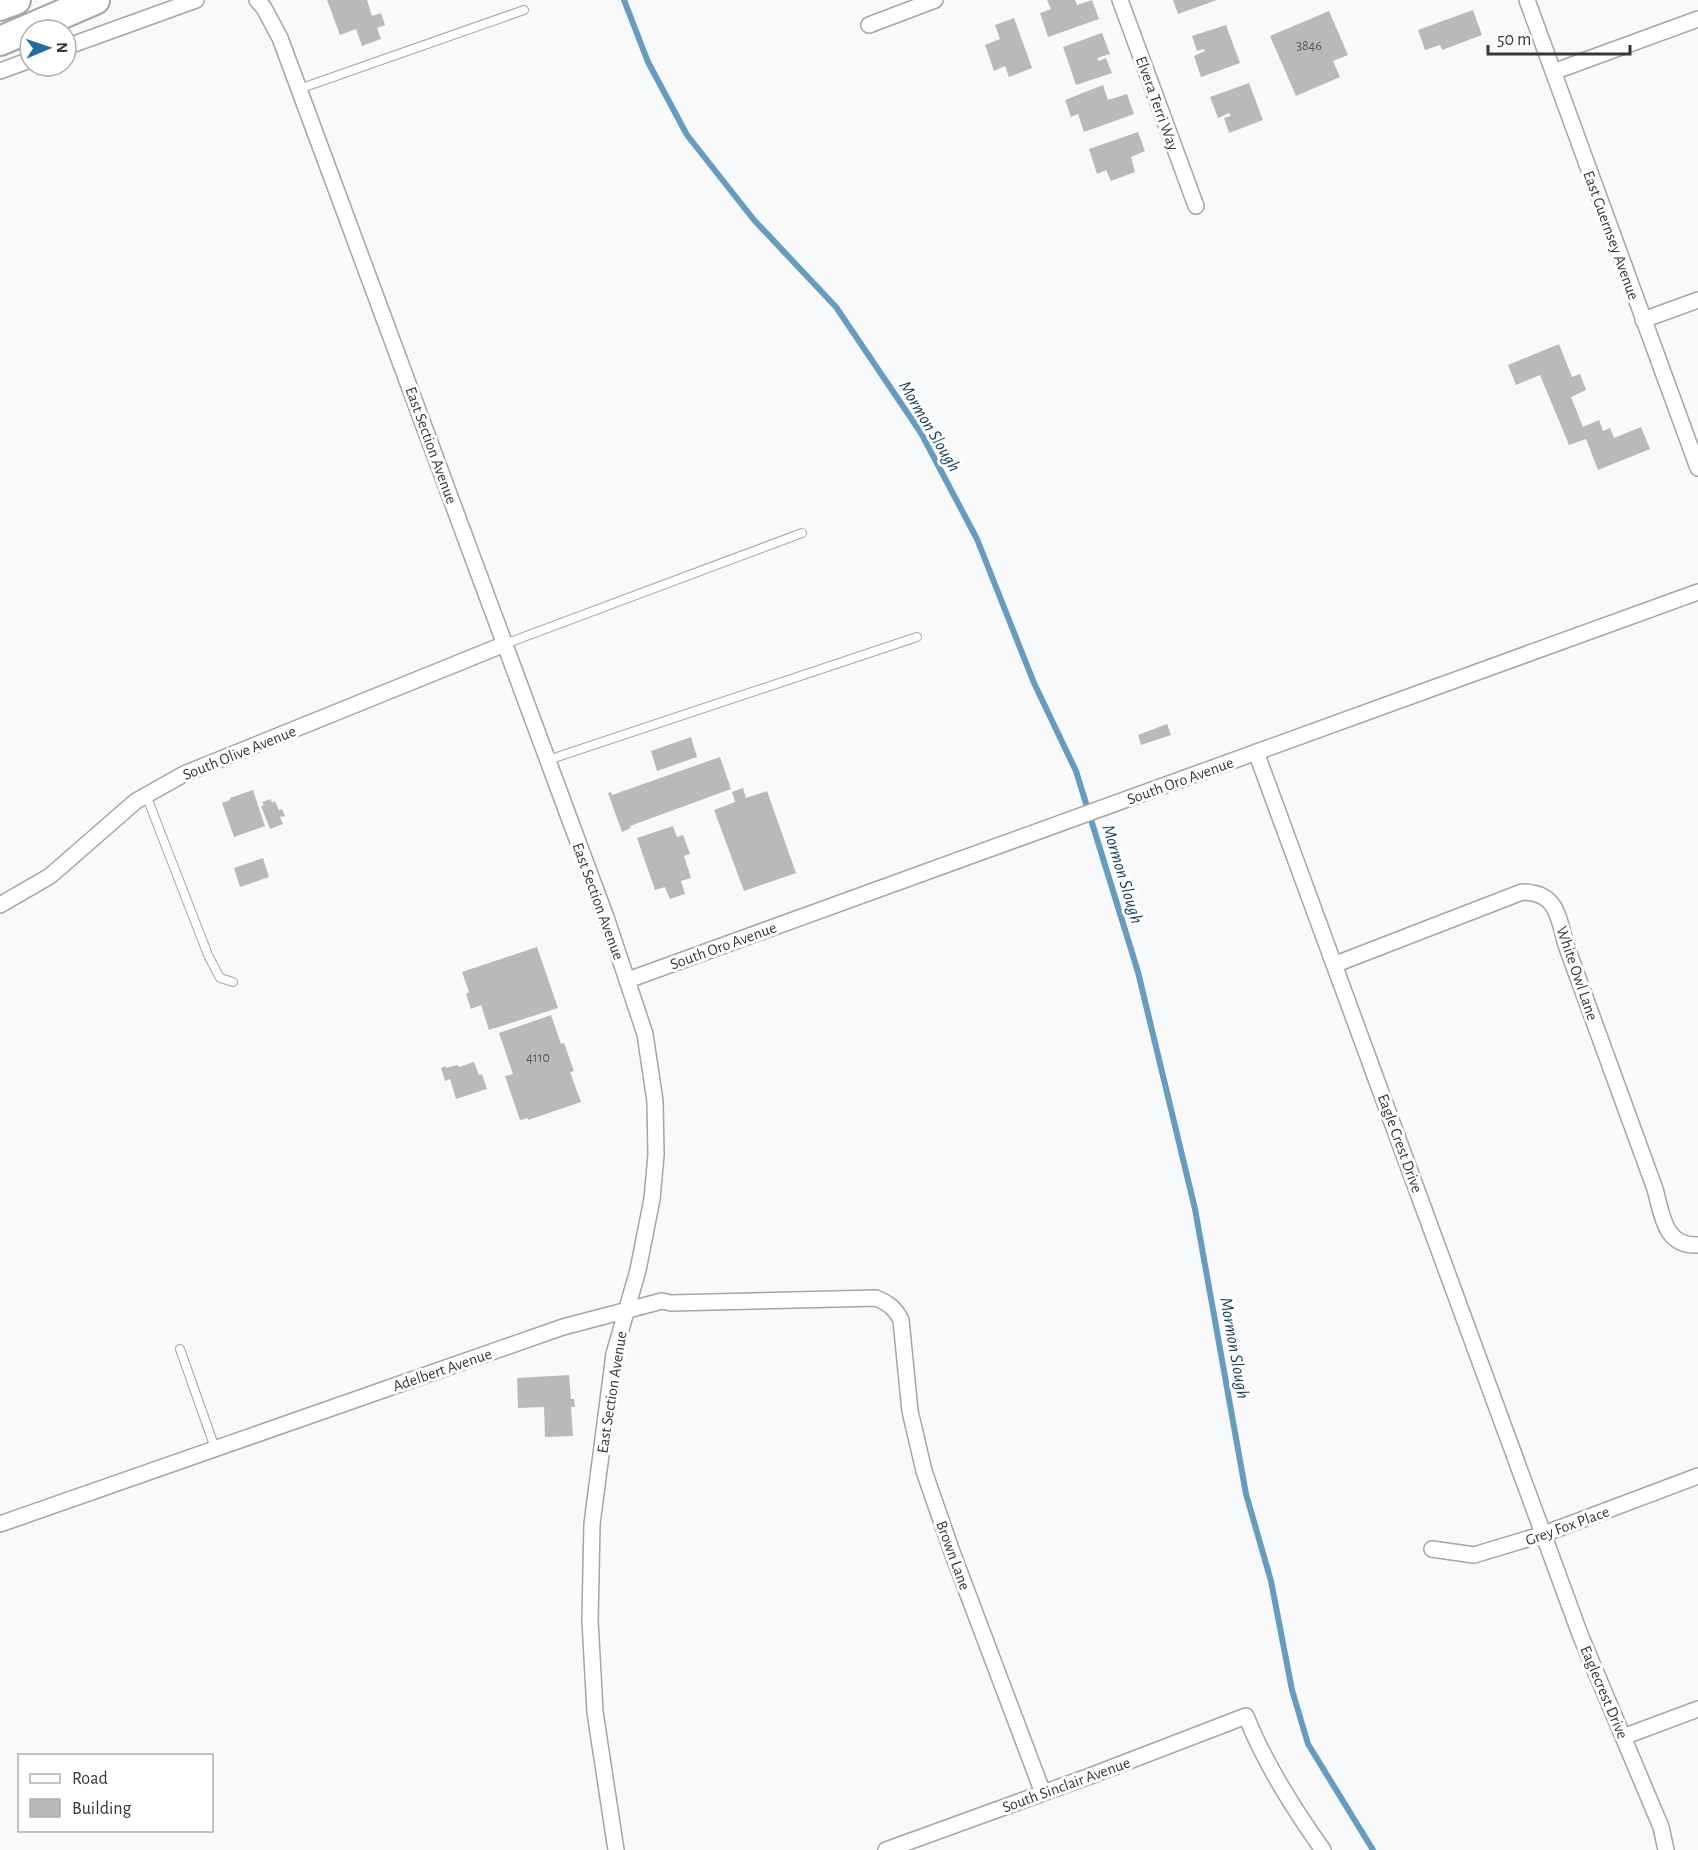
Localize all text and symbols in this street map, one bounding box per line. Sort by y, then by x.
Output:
north arrow [18,18,78,78]
scale bar [1488,18,1630,56]
text: 50 m [1497,31,1531,49]
house number: 3846 [1296,39,1322,53]
text: N [54,42,70,53]
street label: Elvera Terri Way [1132,54,1182,153]
street label: East Guernsey Avenue [1579,169,1642,302]
water label: Mormon Slough [895,378,963,475]
street label: East Section Avenue [402,385,460,506]
street label: South Olive Avenue [181,723,298,783]
street label: South Oro Avenue [1125,754,1236,808]
water label: Mormon Slough [1098,823,1146,926]
street label: East Section Avenue [569,841,627,962]
street label: South Oro Avenue [668,919,779,973]
street label: White Owl Lane [1553,924,1601,1022]
house number: 4110 [526,1051,550,1065]
street label: Eagle Crest Drive [1375,1092,1425,1195]
water label: Mormon Slough [1216,1296,1252,1400]
street label: East Section Avenue [594,1330,630,1454]
street label: Adelbert Avenue [391,1345,494,1394]
street label: Grey Fox Place [1523,1503,1612,1549]
street label: Brown Lane [933,1519,973,1592]
street label: Eaglecrest Drive [1577,1644,1631,1741]
legend [18,1754,213,1832]
street label: South Sinclair Avenue [1000,1754,1132,1816]
text: Road [72,1770,108,1788]
text: Building [72,1800,132,1818]

